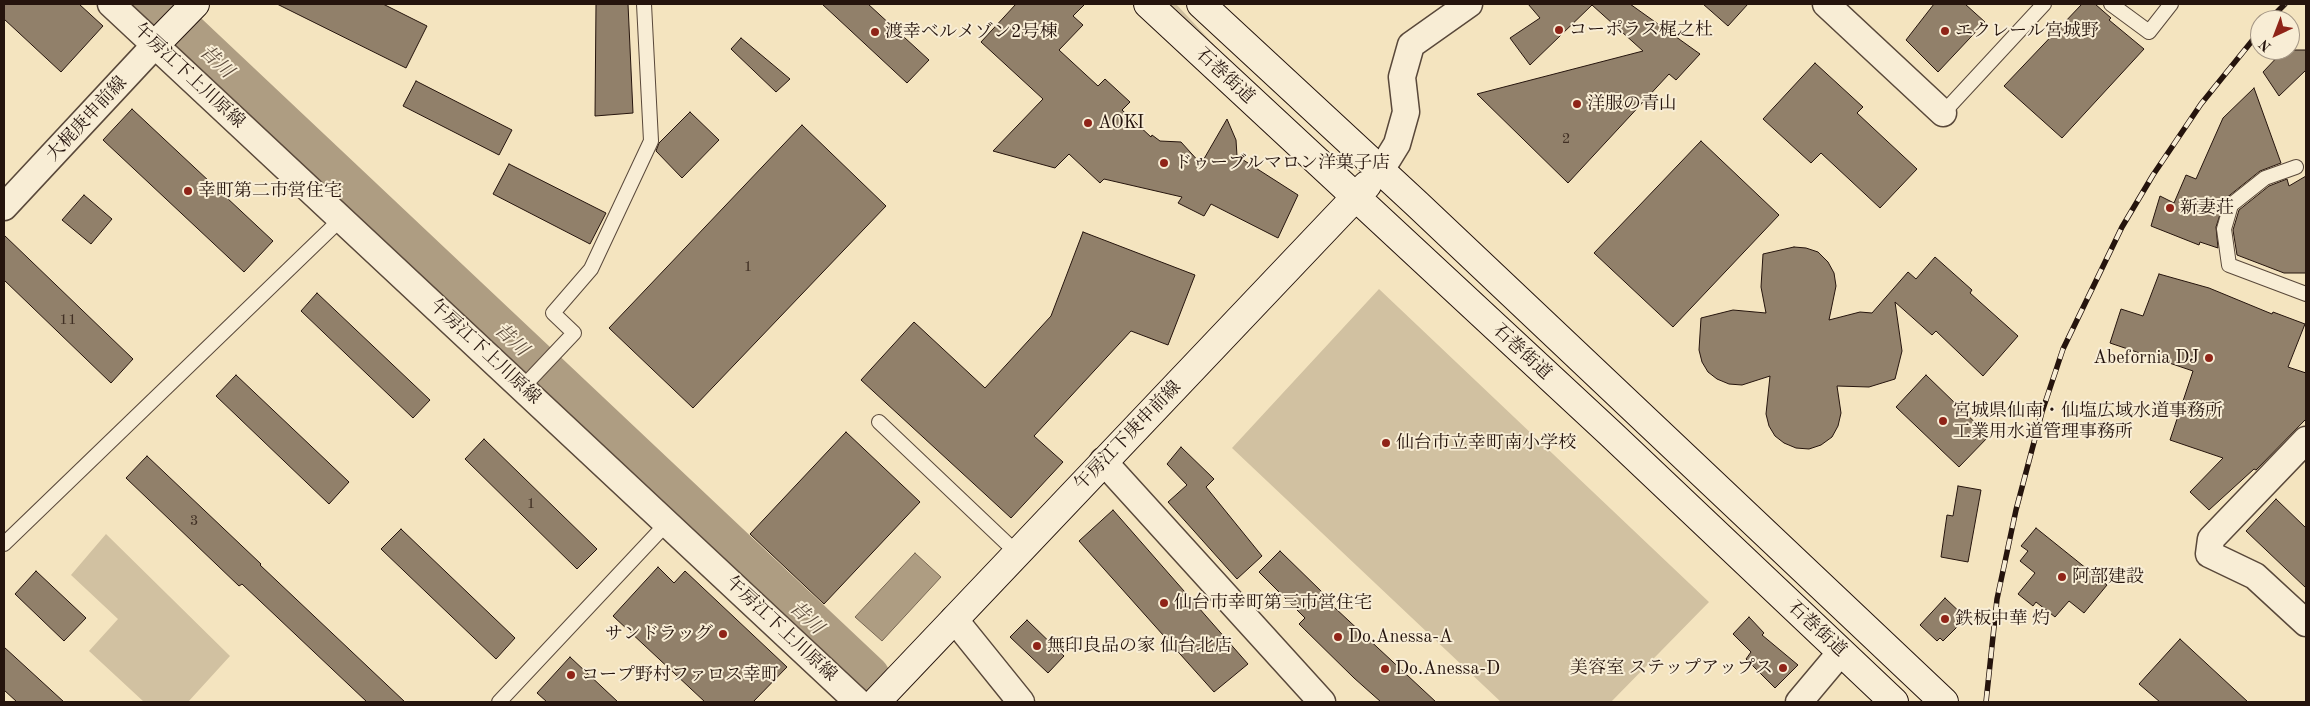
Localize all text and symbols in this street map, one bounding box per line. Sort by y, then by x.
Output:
north arrow [2250,10,2300,60]
street label: 午房江下上川原線 [129,19,249,133]
place label: コーポラス梶之杜 [1569,19,1713,41]
place label: エクレール宮城野 [1955,20,2099,42]
place label: 渡幸ベルメゾン2号棟 [885,21,1057,43]
marker: コーポラス梶之杜 [1553,24,1565,36]
marker: エクレール宮城野 [1939,25,1951,37]
marker: 渡幸ベルメゾン2号棟 [869,26,881,38]
text: N [2257,36,2274,54]
water label: 昔川 [194,41,238,83]
street label: 石巻街道 [1191,44,1259,108]
street label: 大梶庚申前線 [42,72,132,166]
place label: 洋服の青山 [1587,93,1677,115]
marker: 洋服の青山 [1571,98,1583,110]
place label: AOKI [1098,112,1144,134]
marker: AOKI [1082,117,1094,129]
house number: 2 [1562,130,1570,148]
place label: ドゥーブルマロン洋菓子店 [1174,152,1390,174]
marker: ドゥーブルマロン洋菓子店 [1158,157,1170,169]
place label: 幸町第二市営住宅 [198,180,342,202]
marker: 幸町第二市営住宅 [182,185,194,197]
place label: 新妻荘 [2180,197,2234,219]
marker: 新妻荘 [2164,202,2176,214]
house number: 1 [744,258,752,276]
street label: 午房江下上川原線 [425,295,545,409]
house number: 11 [59,311,77,329]
water label: 昔川 [489,319,533,361]
street label: 石巻街道 [1488,320,1556,384]
place label: Abefornia DJ [2093,347,2199,369]
marker: Abefornia DJ [2203,352,2215,364]
street label: 午房江下庚申前線 [1070,377,1186,495]
place label: 宮城県仙南・仙塩広域水道事務所 工業用水道管理事務所 [1953,400,2223,442]
marker: 宮城県仙南・仙塩広域水道事務所 工業用水道管理事務所 [1937,415,1949,427]
place label: 仙台市立幸町南小学校 [1396,432,1576,454]
marker: 仙台市立幸町南小学校 [1380,437,1392,449]
house number: 1 [527,495,535,513]
house number: 3 [190,512,198,530]
place label: 阿部建設 [2072,566,2144,588]
marker: 阿部建設 [2056,571,2068,583]
street label: 午房江下上川原線 [721,572,841,686]
place label: 仙台市幸町第三市営住宅 [1174,592,1372,614]
water label: 昔川 [784,597,828,639]
marker: 仙台市幸町第三市営住宅 [1158,597,1170,609]
street label: 石巻街道 [1783,597,1851,661]
place label: 鉄板中華 灼 [1955,608,2050,630]
marker: 鉄板中華 灼 [1939,613,1951,625]
place label: サンドラッグ [605,623,713,645]
place label: Do.Anessa-A [1348,626,1453,648]
marker: サンドラッグ [717,628,729,640]
marker: Do.Anessa-A [1332,631,1344,643]
place label: 無印良品の家 仙台北店 [1047,635,1232,657]
marker: 無印良品の家 仙台北店 [1031,640,1043,652]
place label: 美容室 ステップアップス [1570,657,1773,679]
place label: Do.Anessa-D [1395,658,1500,680]
marker: 美容室 ステップアップス [1777,662,1789,674]
marker: Do.Anessa-D [1379,663,1391,675]
place label: コープ野村ファロス幸町 [581,664,779,686]
marker: コープ野村ファロス幸町 [565,669,577,681]

